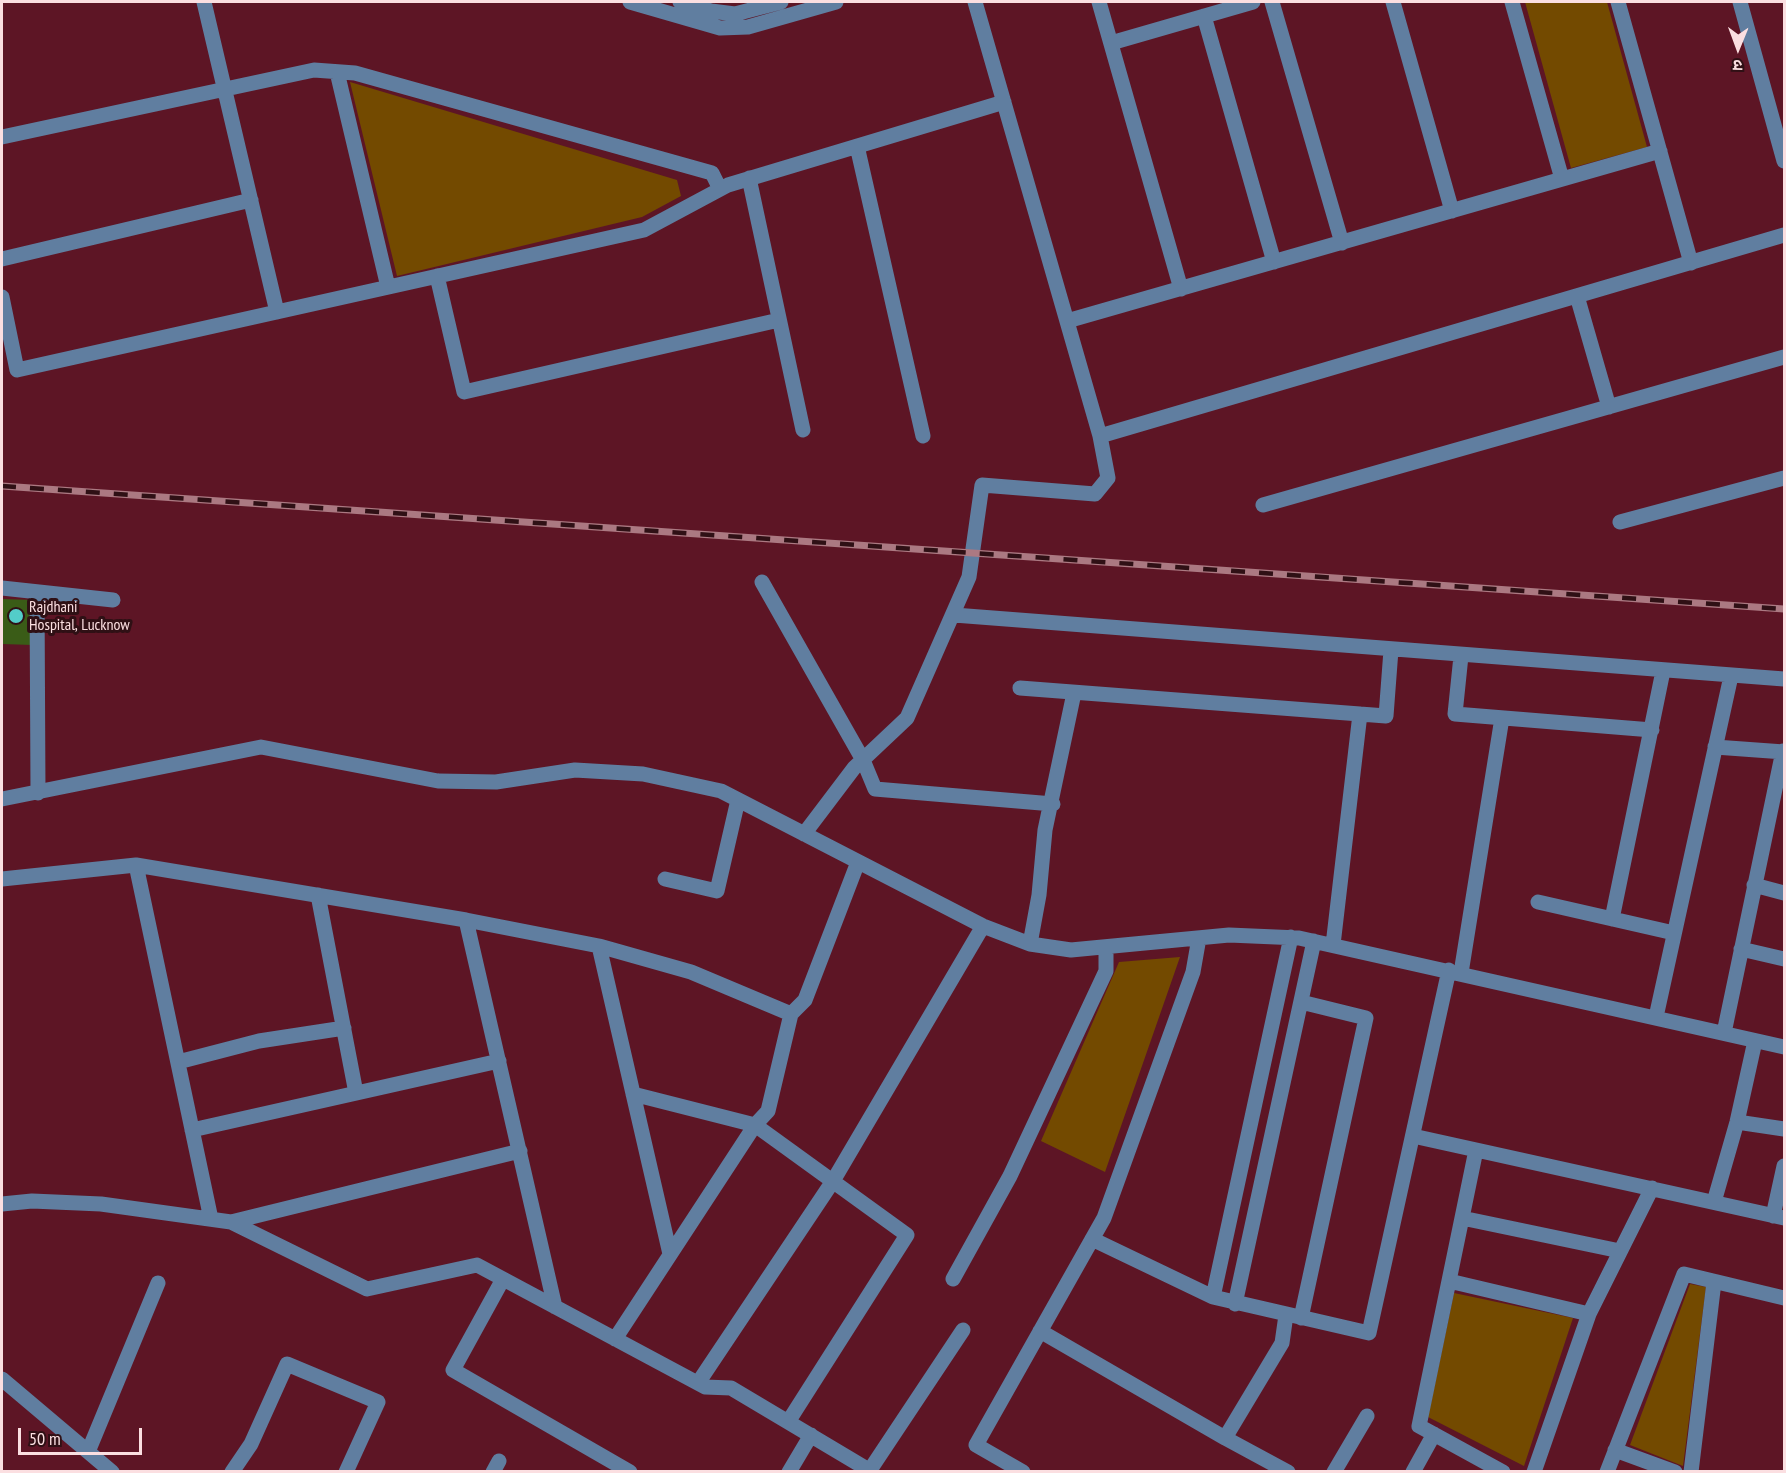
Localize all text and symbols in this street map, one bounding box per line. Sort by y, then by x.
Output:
north arrow [1708,18,1768,78]
text: उ [1733,56,1743,76]
place label: Rajdhani Hospital, Lucknow [29,597,130,635]
marker: Rajdhani Hospital, Lucknow [7,607,25,625]
scale bar [21,1416,146,1454]
text: 50 m [29,1427,61,1450]

